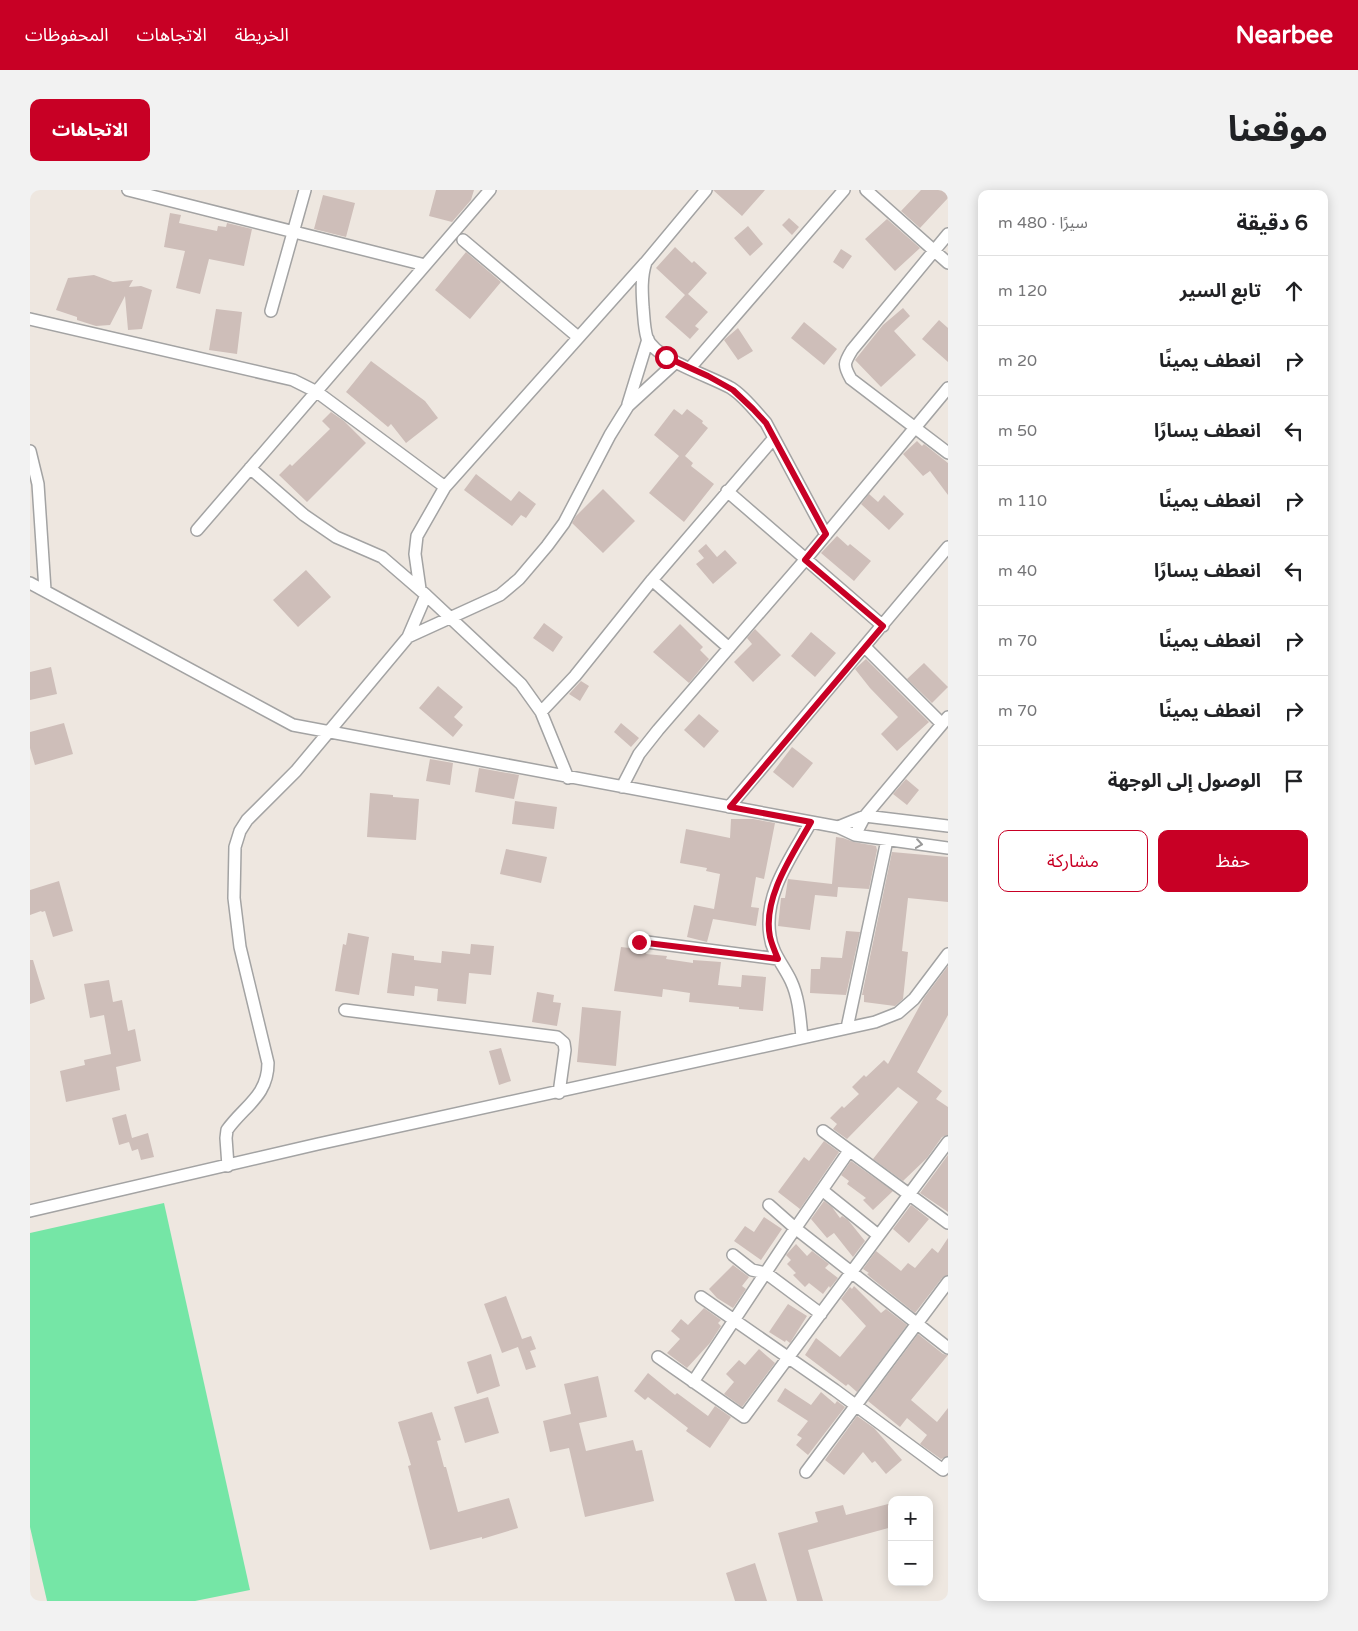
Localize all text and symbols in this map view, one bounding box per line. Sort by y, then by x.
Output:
text: Nearbee [1235,21,1333,50]
text: المحفوظات [25,24,109,46]
text: الاتجاهات [137,24,207,46]
text: الخريطة [235,24,289,46]
button: الاتجاهات [30,99,150,161]
text: موقعنا [1228,109,1328,151]
text: 6 دقيقة [1237,211,1308,236]
text: سيرًا · 480 m [998,213,1088,233]
icon: ahead [1280,277,1308,305]
text: تابع السير [1180,280,1261,302]
text: 120 m [998,281,1047,301]
route start [655,346,678,369]
icon: right [1280,347,1308,375]
text: انعطف يمينًا [1159,350,1261,372]
text: 20 m [998,351,1037,371]
icon: left [1280,417,1308,445]
text: انعطف يسارًا [1154,420,1261,442]
text: 50 m [998,421,1037,441]
icon: right [1280,487,1308,515]
text: انعطف يمينًا [1159,490,1261,512]
text: 110 m [998,491,1047,511]
icon: left [1280,557,1308,585]
text: انعطف يسارًا [1154,560,1261,582]
text: 40 m [998,561,1037,581]
icon: right [1280,627,1308,655]
text: انعطف يمينًا [1159,630,1261,652]
text: 70 m [998,631,1037,651]
icon: right [1280,697,1308,725]
text: انعطف يمينًا [1159,700,1261,722]
text: 70 m [998,701,1037,721]
icon: arrive [1280,767,1308,795]
text: الوصول إلى الوجهة [1108,770,1261,792]
button: مشاركة [998,830,1148,892]
button: حفظ [1158,830,1308,892]
one-way arrow [915,838,923,849]
route end [628,931,651,954]
map controls [888,1496,933,1586]
button: + [888,1496,933,1541]
button: − [888,1541,933,1586]

